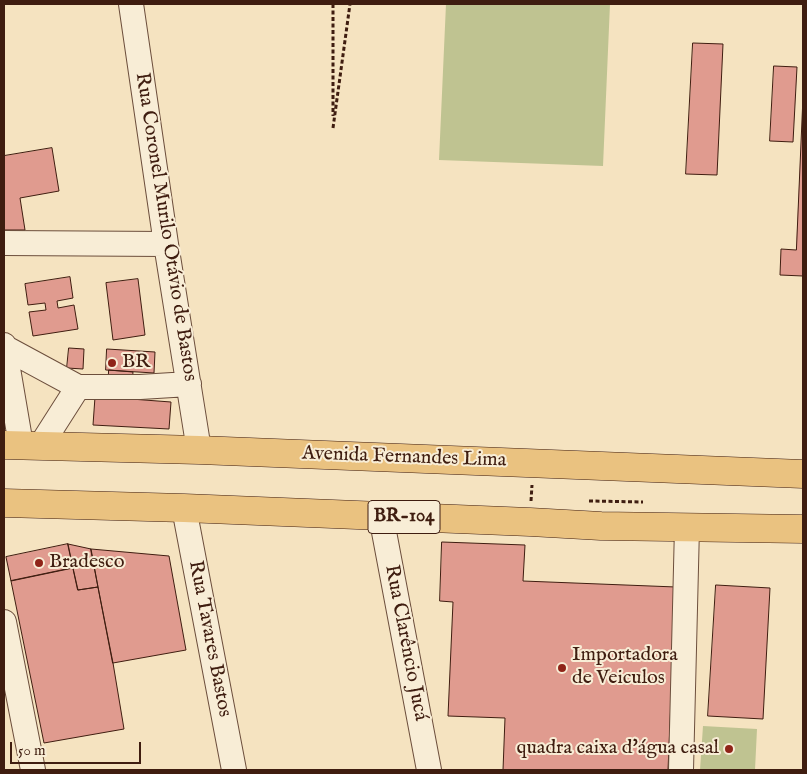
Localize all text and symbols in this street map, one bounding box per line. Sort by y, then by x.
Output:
street label: Rua Coronel Murilo Otávio de Bastos [129,71,201,383]
place label: BR [122,351,150,375]
marker: BR [106,357,118,369]
street label: Avenida Fernandes Lima [301,442,507,474]
road number: BR-104 [368,501,440,534]
place label: Bradesco [49,551,124,575]
marker: Bradesco [33,557,45,569]
street label: Rua Tavares Bastos [182,559,236,719]
street label: Rua Clarêncio Jucá [378,563,432,723]
place label: Importadora de Veiculos [572,644,678,691]
marker: Importadora de Veiculos [556,662,568,674]
scale bar [12,732,144,764]
place label: quadra caixa d'água casal [517,737,719,761]
text: 50 m [18,741,46,760]
marker: quadra caixa d'água casal [723,743,735,755]

